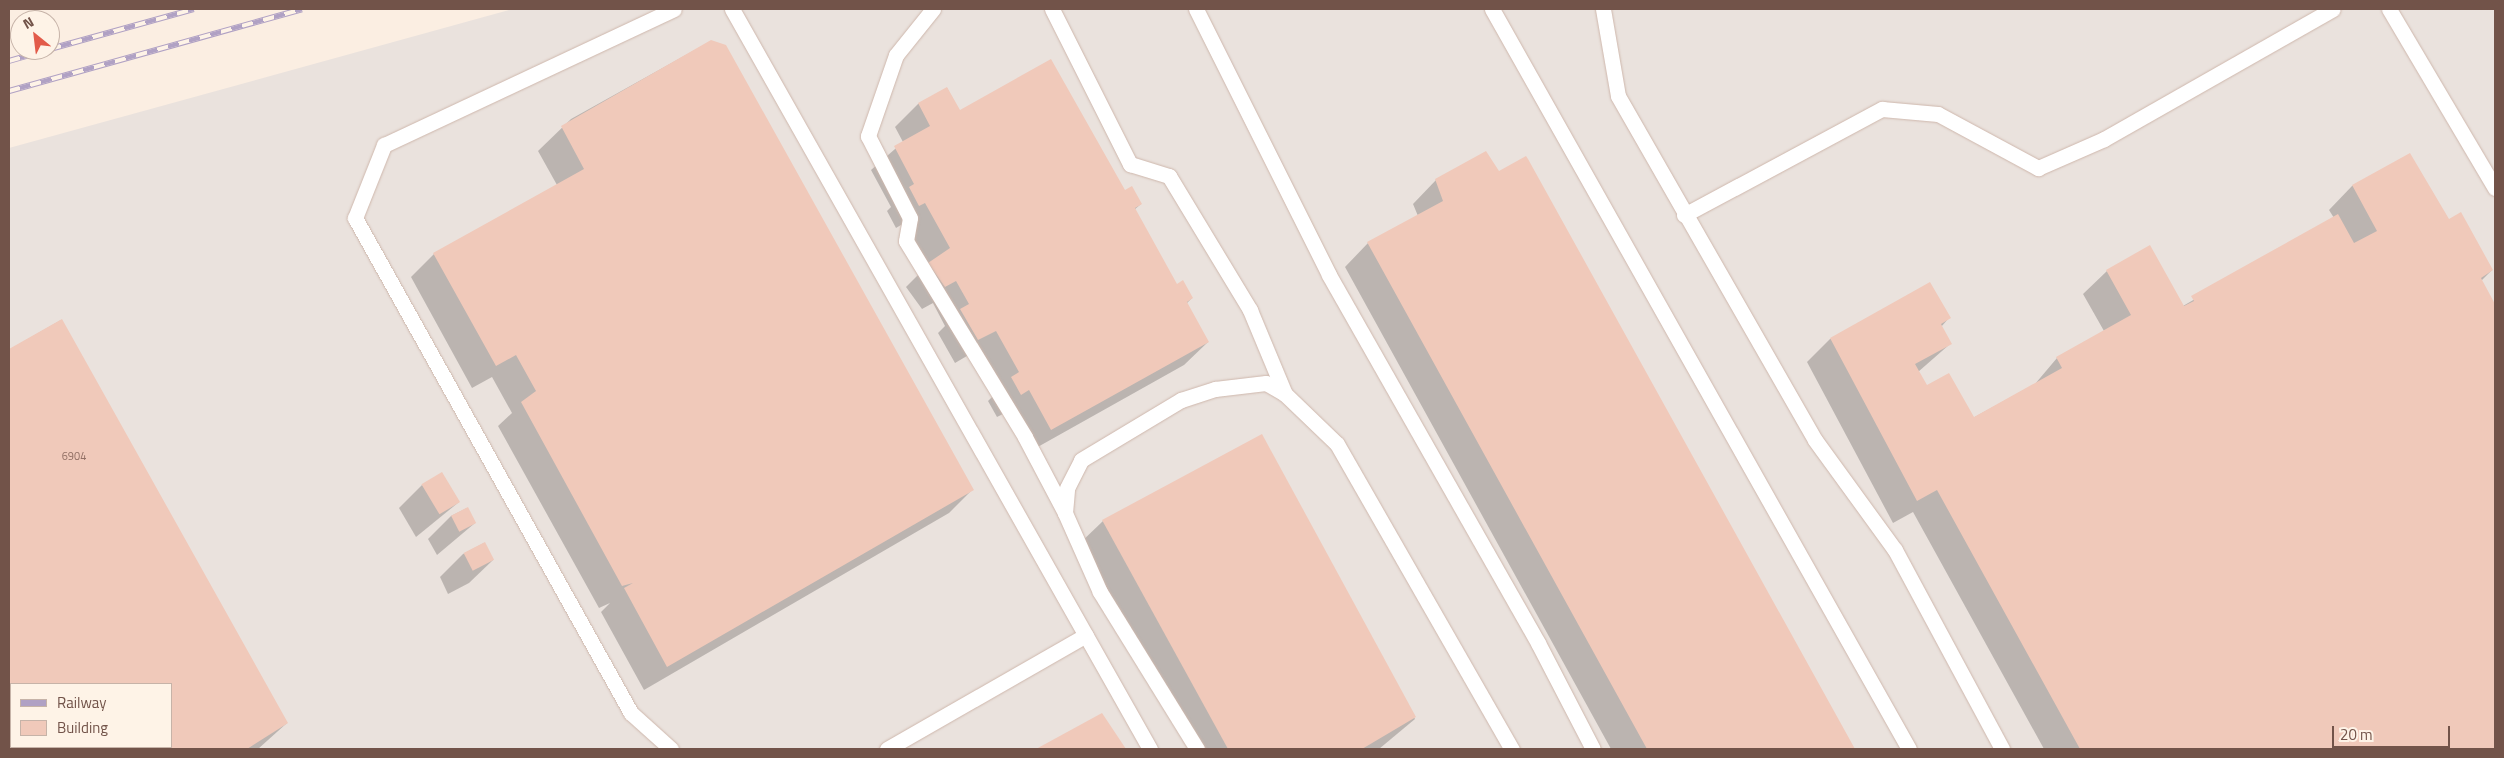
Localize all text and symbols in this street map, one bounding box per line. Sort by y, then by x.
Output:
north arrow [10,10,60,60]
text: N [19,11,37,34]
house number: 6904 [62,449,86,463]
legend [10,683,172,748]
text: Railway [57,691,107,714]
text: Building [57,716,108,739]
scale bar [2334,716,2452,748]
text: 20 m [2340,723,2373,746]

